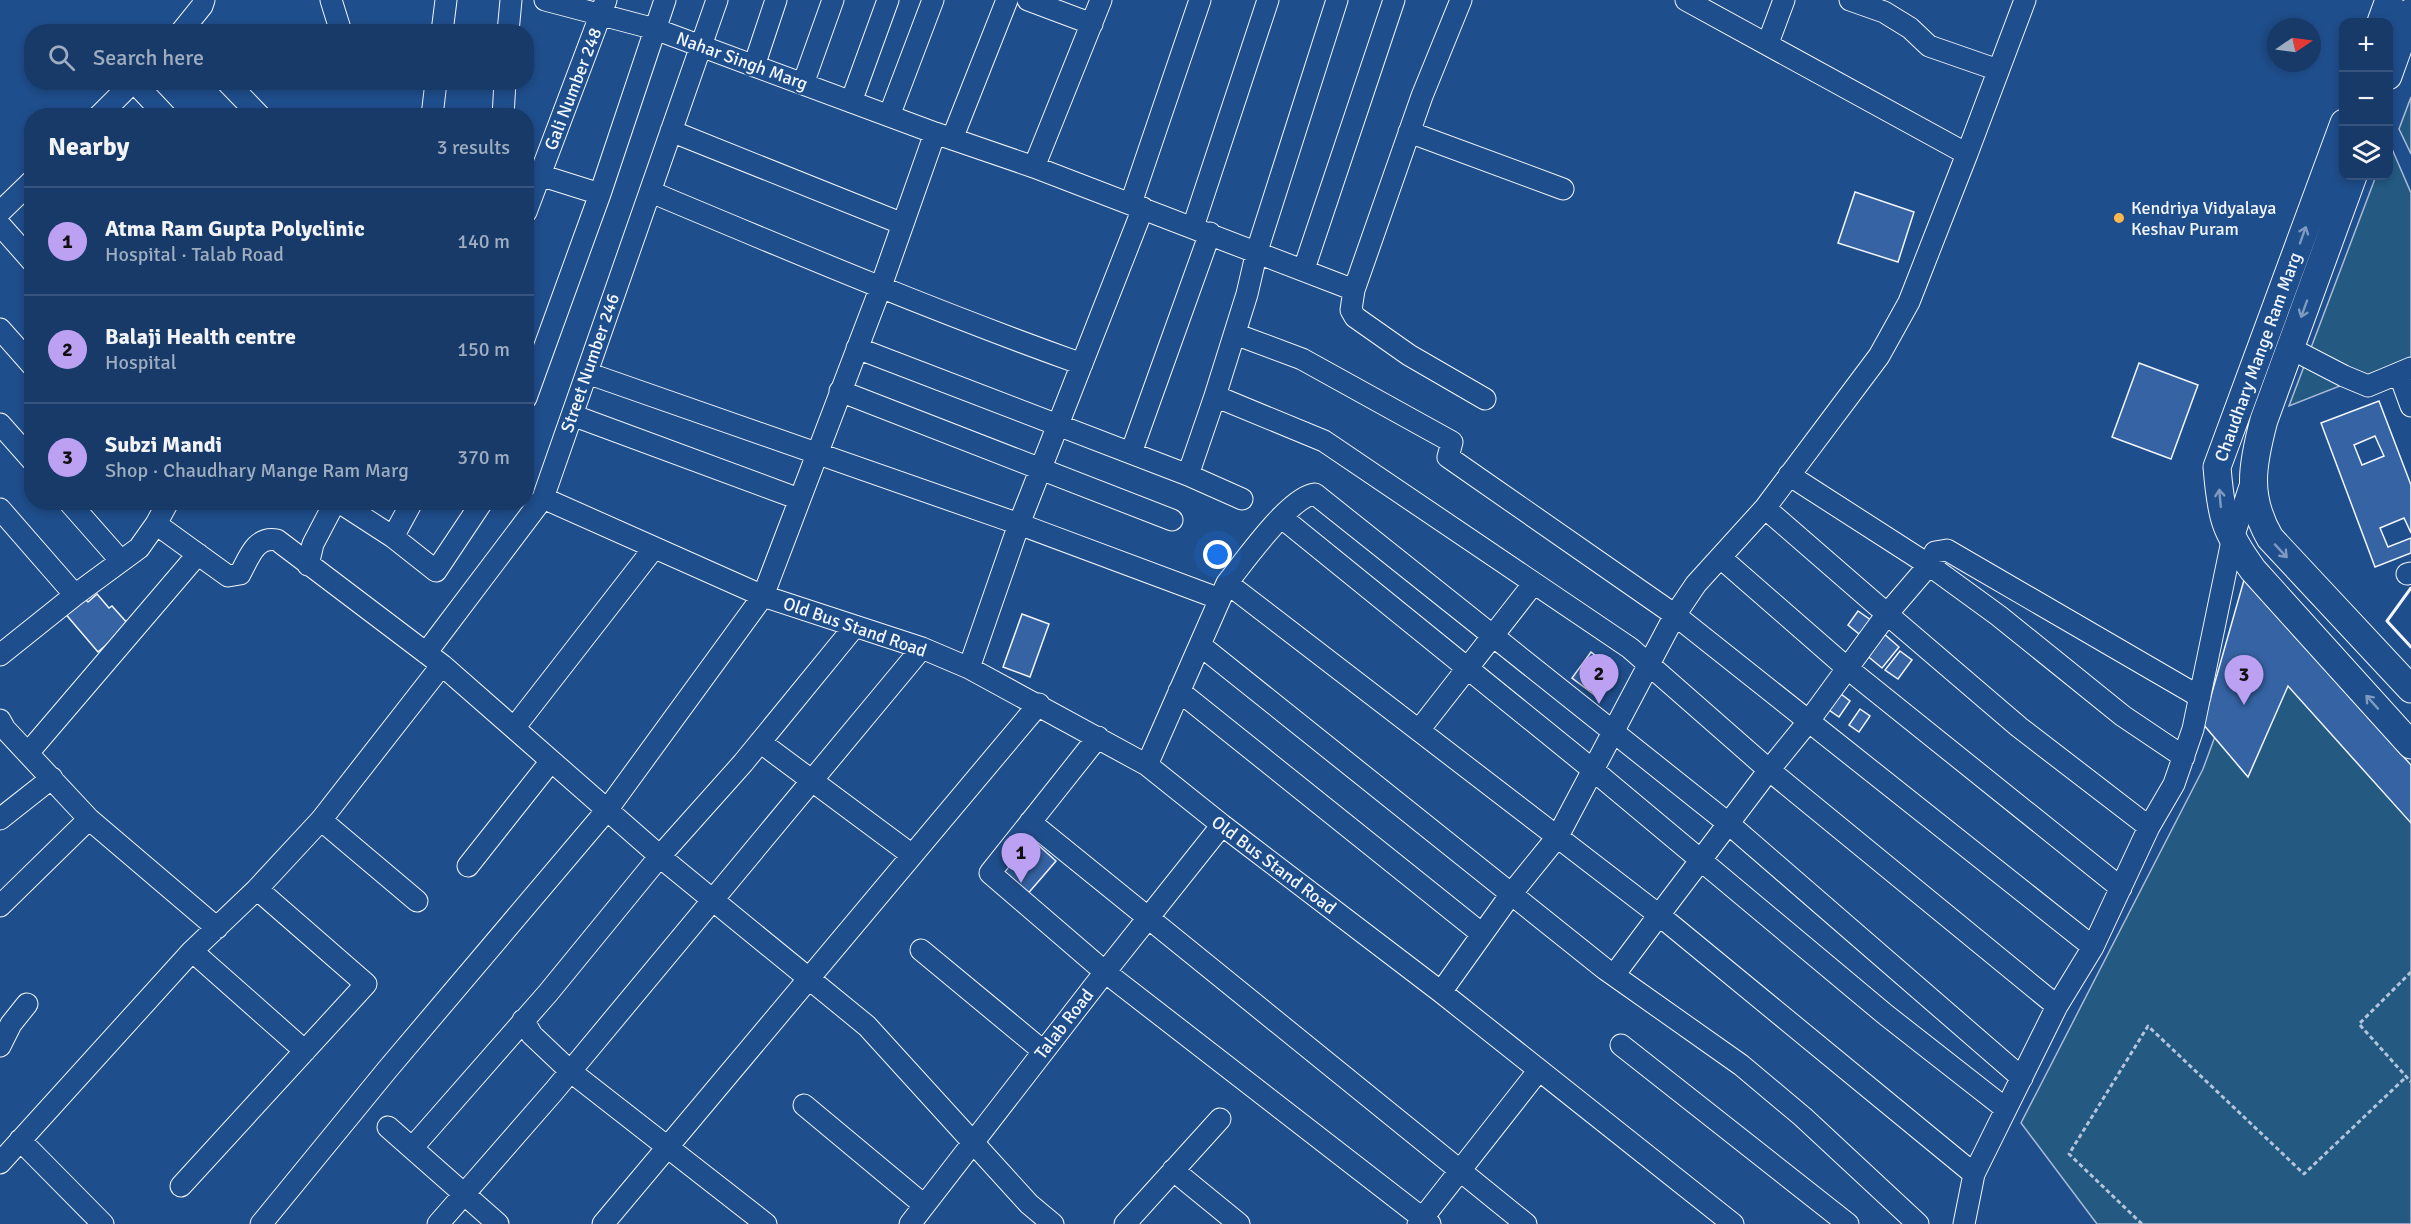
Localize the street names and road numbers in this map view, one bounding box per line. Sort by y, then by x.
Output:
street label: Gali Number 248 [540,25,606,153]
street label: Nahar Singh Marg [673,27,811,95]
street label: Chaudhary Mange Ram Marg [2210,249,2306,465]
street label: Street Number 246 [556,291,624,435]
street label: Old Bus Stand Road [780,592,930,662]
street label: Old Bus Stand Road [1207,811,1341,919]
street label: Talab Road [1030,984,1098,1064]

